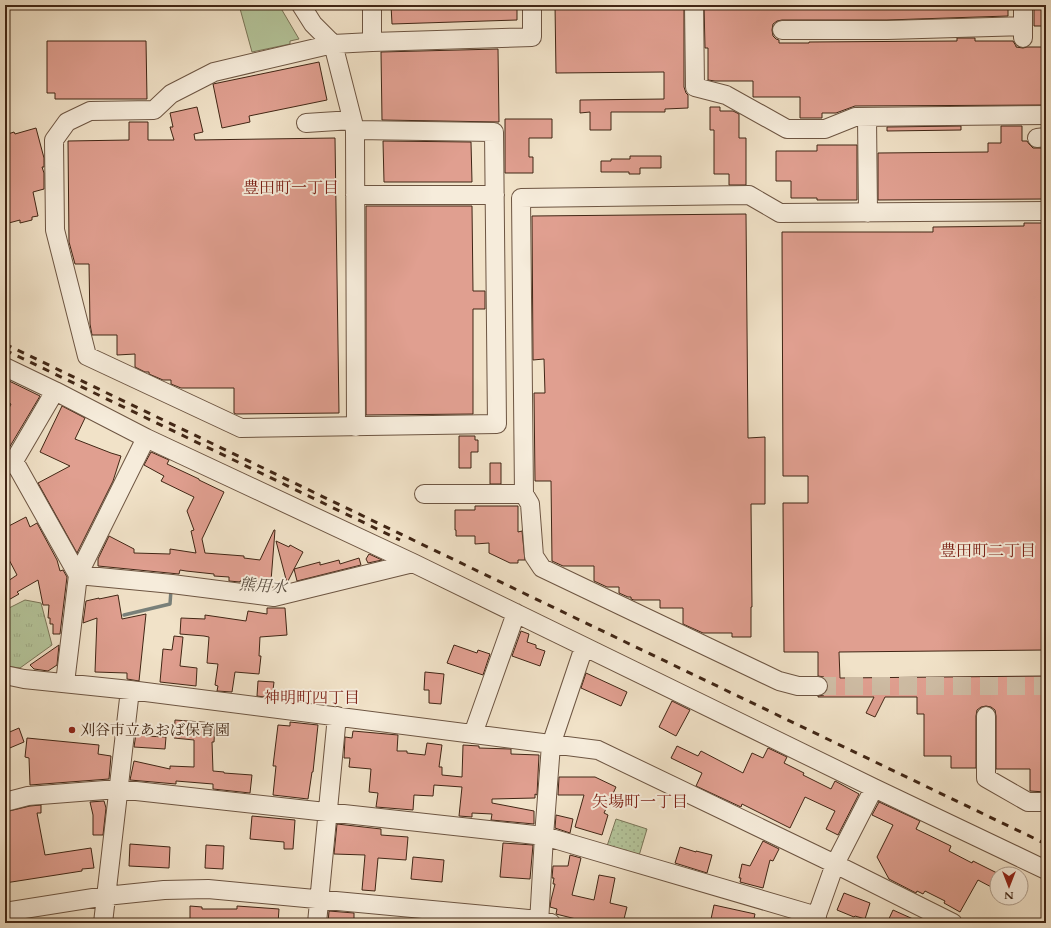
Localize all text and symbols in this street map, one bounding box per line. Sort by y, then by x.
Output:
district label: 豊田町一丁目 [243,177,339,199]
district label: 豊田町二丁目 [940,540,1036,562]
water label: 熊用水 [238,573,290,599]
district label: 神明町四丁目 [264,687,360,709]
place label: 刈谷市立あおば保育園 [80,720,230,740]
marker: 刈谷市立あおば保育園 [67,725,77,735]
district label: 矢場町一丁目 [592,791,688,813]
north arrow [989,866,1029,906]
text: N [1004,888,1014,903]

